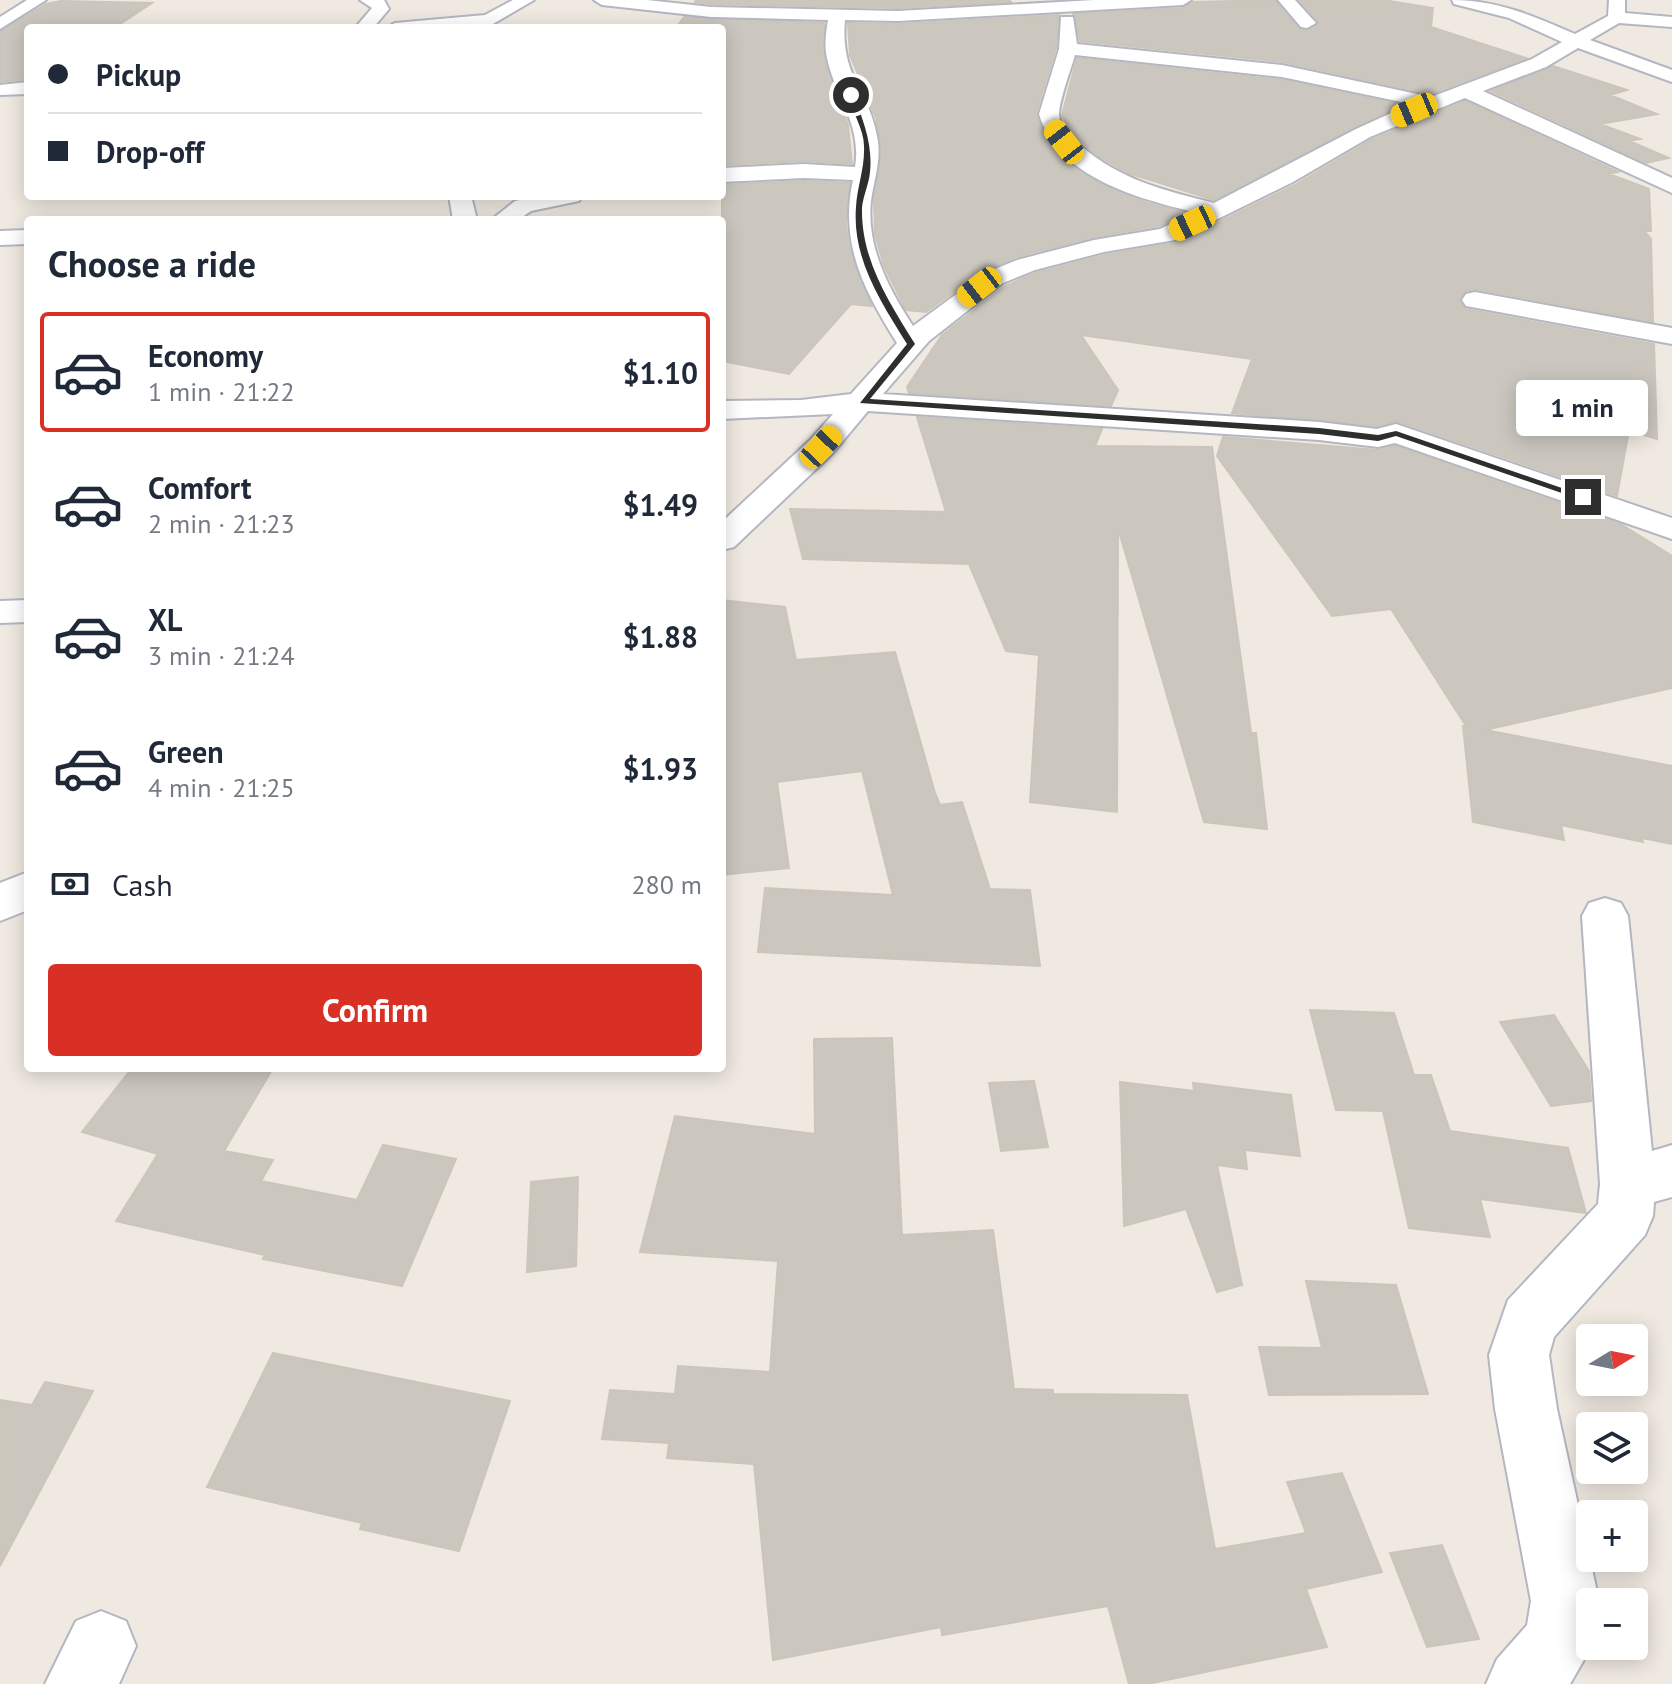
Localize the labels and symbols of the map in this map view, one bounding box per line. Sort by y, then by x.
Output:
route start [833,77,869,113]
car [1387,90,1441,130]
car [1040,116,1088,168]
car [1165,202,1219,244]
car [953,263,1005,311]
callout: 1 min [1517,381,1649,437]
car [796,421,846,473]
route end [1565,479,1601,515]
north arrow [1576,1324,1648,1396]

